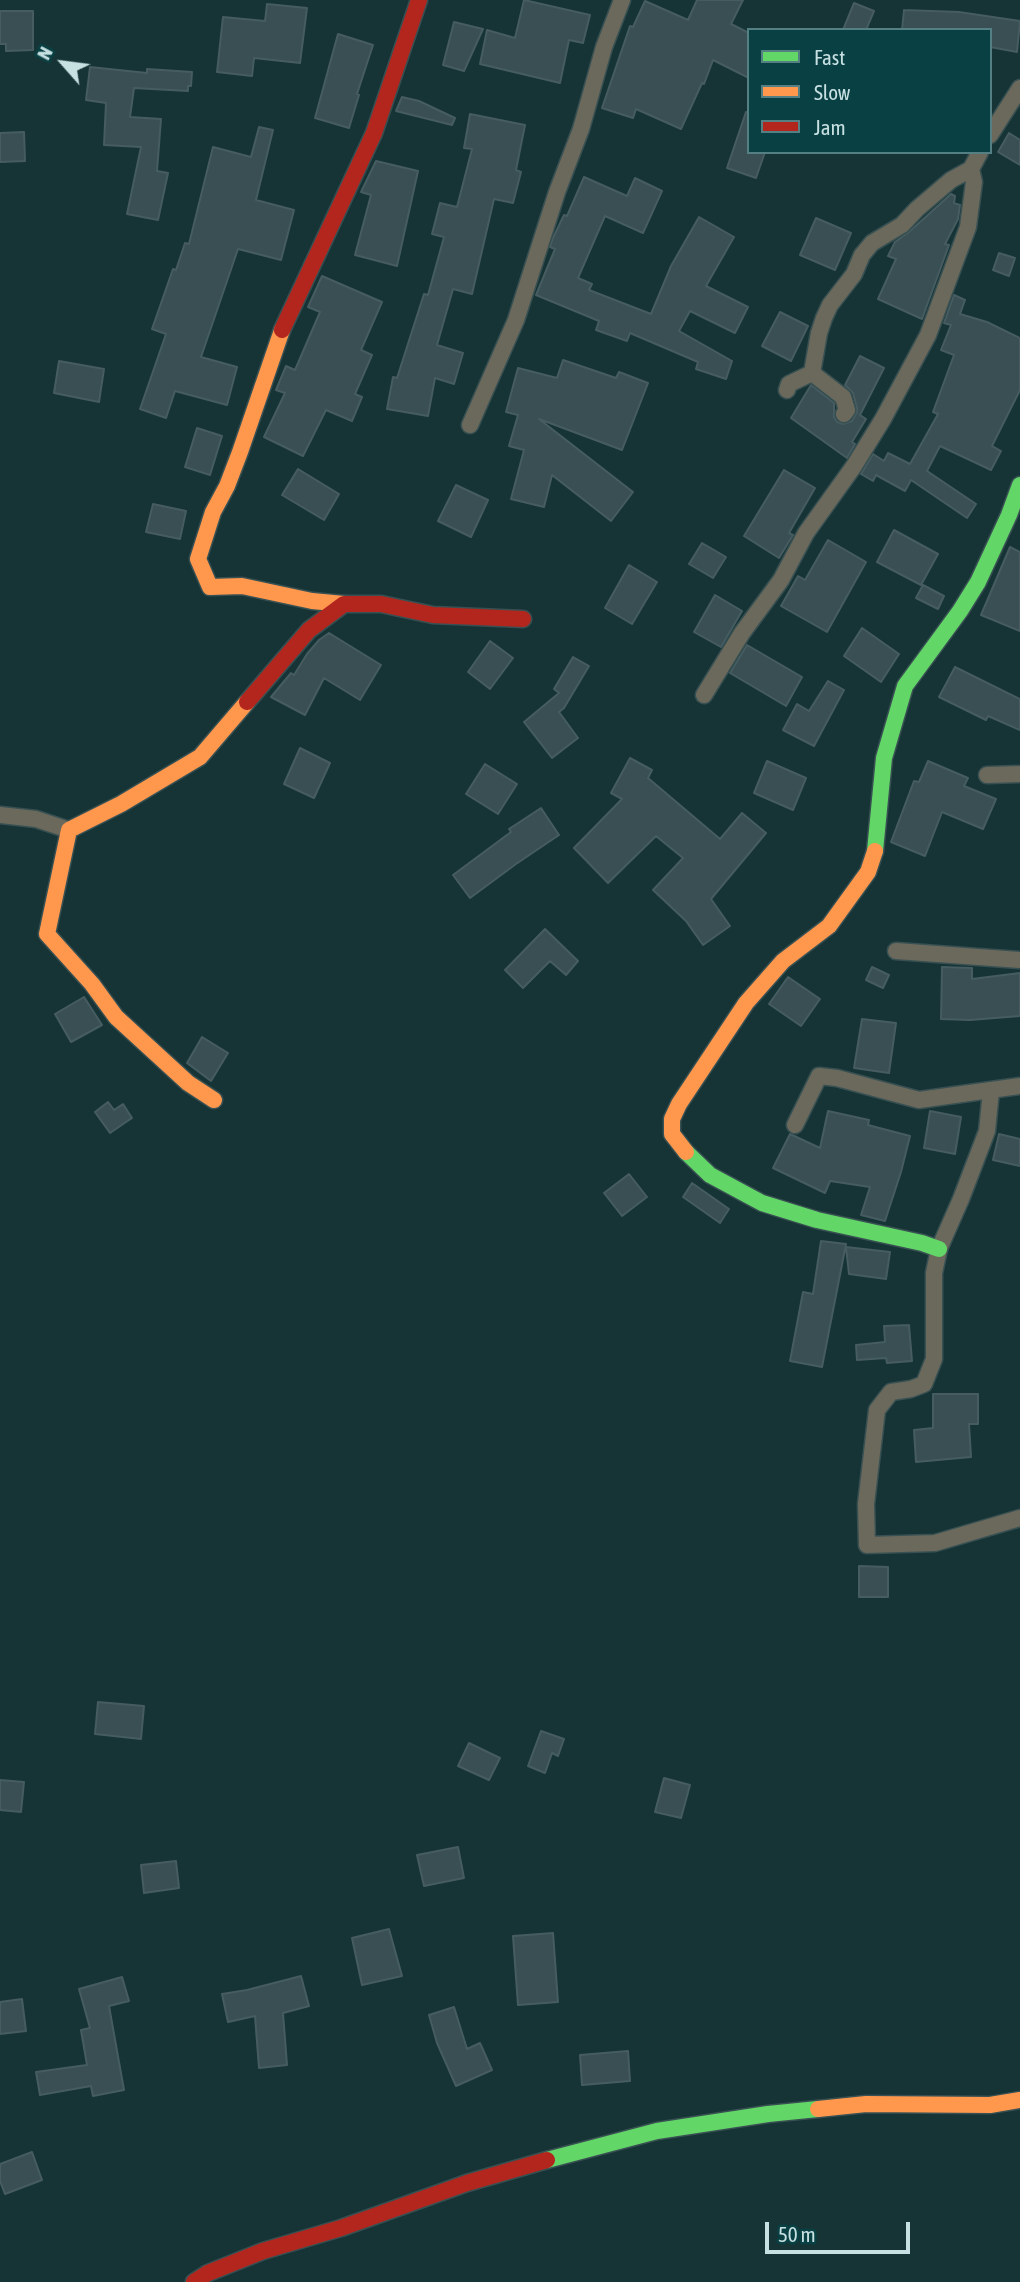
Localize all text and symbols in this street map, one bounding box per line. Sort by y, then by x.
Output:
north arrow [28,28,98,98]
legend [747,28,992,154]
text: N [32,43,57,63]
text: Fast [814,45,845,69]
text: Slow [814,80,850,104]
text: Jam [814,115,846,139]
scale bar [768,2208,913,2252]
text: 50 m [778,2222,816,2246]

